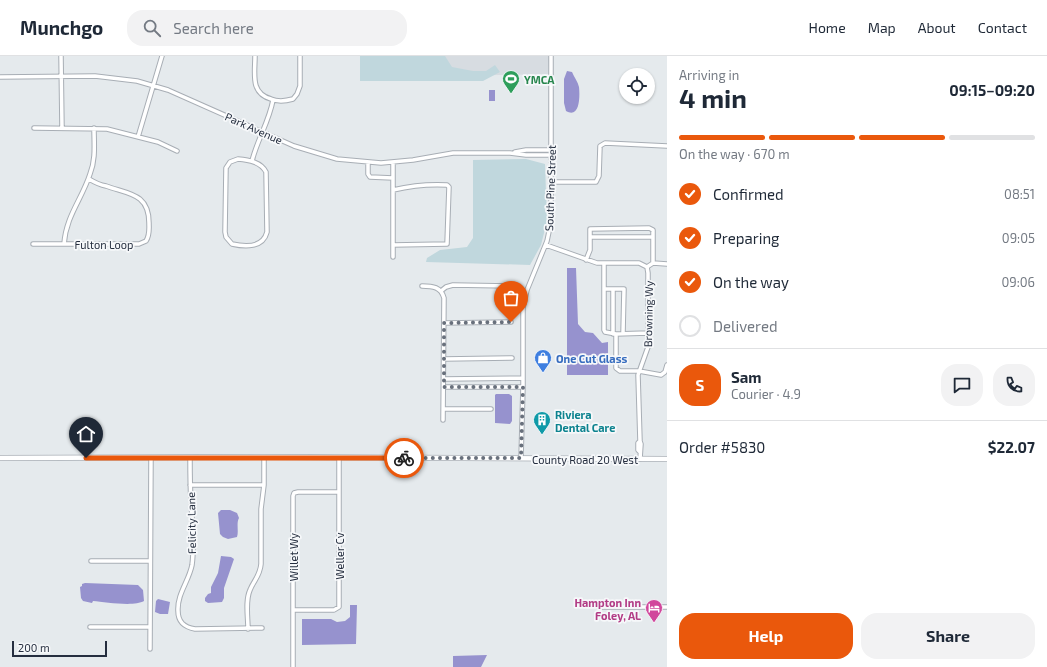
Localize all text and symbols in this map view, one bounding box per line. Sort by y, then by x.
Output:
search box [127,10,407,46]
text: Munchgo [20,16,103,39]
icon: search [141,17,163,39]
text: Search here [173,19,254,37]
text: Home [809,19,846,36]
text: Map [868,19,896,36]
text: About [918,19,956,36]
text: Contact [978,19,1027,36]
text: Arriving in [679,67,739,83]
map controls [619,68,655,104]
button: locate [619,68,655,104]
sports icon: YMCA [501,69,521,94]
place label: YMCA [524,73,555,86]
text: 09:15–09:20 [949,81,1035,99]
text: 4 min [679,82,747,113]
street label: Park Avenue [223,110,285,146]
street label: South Pine Street [542,145,558,231]
text: On the way · 670 m [679,146,790,162]
icon: check [679,183,701,205]
text: Confirmed [713,185,784,203]
text: 08:51 [1004,186,1035,202]
icon: check [679,227,701,249]
text: Preparing [713,229,779,247]
text: 09:05 [1002,230,1035,246]
street label: Fulton Loop [74,238,134,251]
icon: check [679,271,701,293]
text: On the way [713,273,789,291]
text: 09:06 [1001,274,1035,290]
street label: Browning Wy [641,280,655,347]
pin [494,281,528,322]
icon: bag [500,287,522,309]
text: Delivered [713,317,778,335]
shop icon: One Cut Glass [533,348,553,373]
place label: One Cut Glass [556,352,627,365]
button: chat [941,364,983,406]
button: phone [993,364,1035,406]
text: Sam [731,368,762,386]
text: S [696,376,704,394]
text: Courier · 4.9 [731,386,801,402]
place label: Riviera Dental Care [555,408,615,434]
building icon: Riviera Dental Care [532,410,552,435]
pin [69,417,103,458]
icon: home [75,423,97,445]
courier [384,438,424,478]
text: Order #5830 [679,438,765,456]
text: $22.07 [988,438,1035,456]
icon: bike [393,447,415,469]
street label: County Road 20 West [532,453,638,466]
street label: Felicity Lane [184,492,198,554]
street label: Weller Cv [333,532,346,580]
street label: Willet Wy [287,533,300,581]
place label: Hampton Inn Foley, AL [574,596,641,623]
hotel icon: Hampton Inn Foley, AL [644,598,664,623]
button: Help [679,613,853,659]
button: Share [861,613,1035,659]
scale bar [12,639,107,658]
text: 200 m [18,641,50,654]

